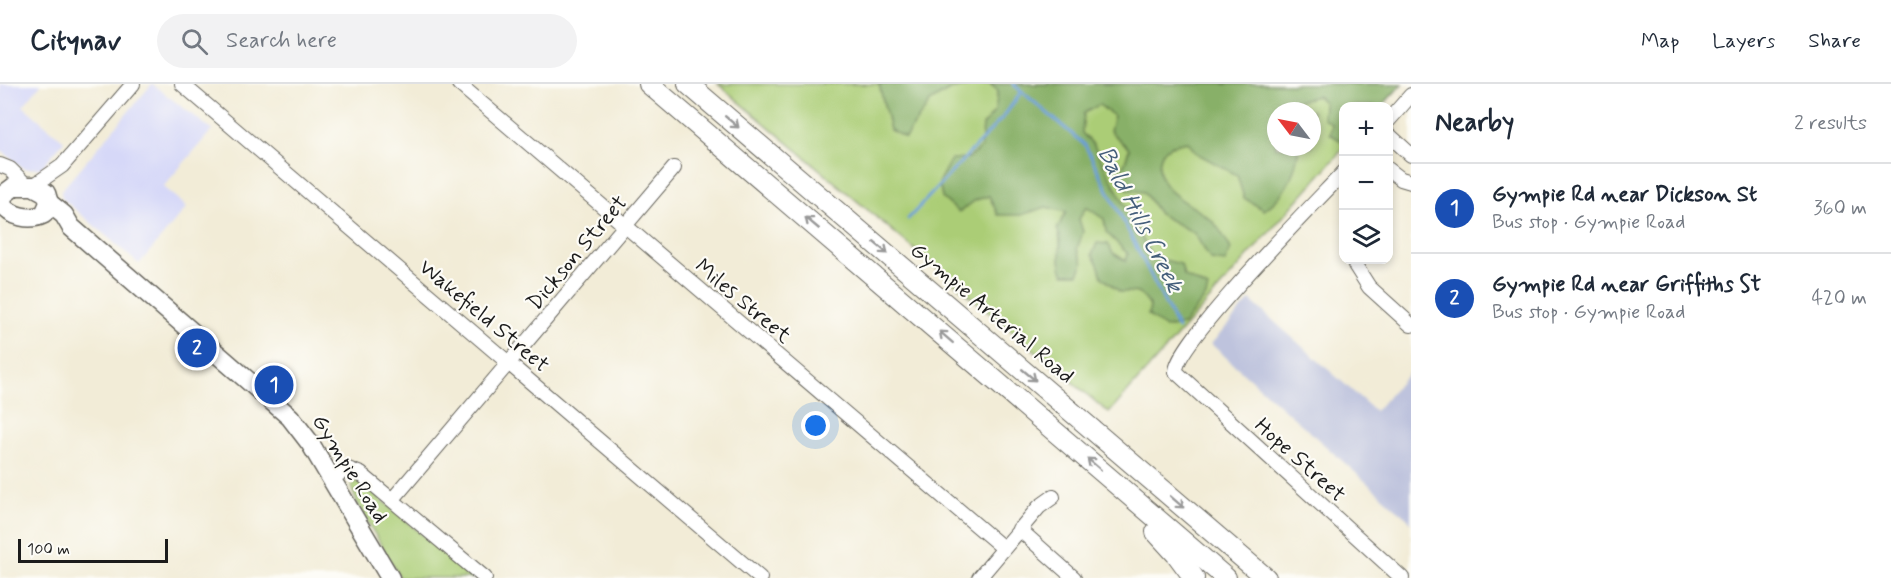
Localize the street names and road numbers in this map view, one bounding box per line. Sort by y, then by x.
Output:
street label: Dickson Street [521,190,634,317]
street label: Gympie Arterial Road [904,237,1080,390]
street label: Miles Street [689,253,797,350]
street label: Wakefield Street [413,254,555,379]
street label: Gympie Road [305,409,394,529]
street label: Hope Street [1248,412,1351,509]

